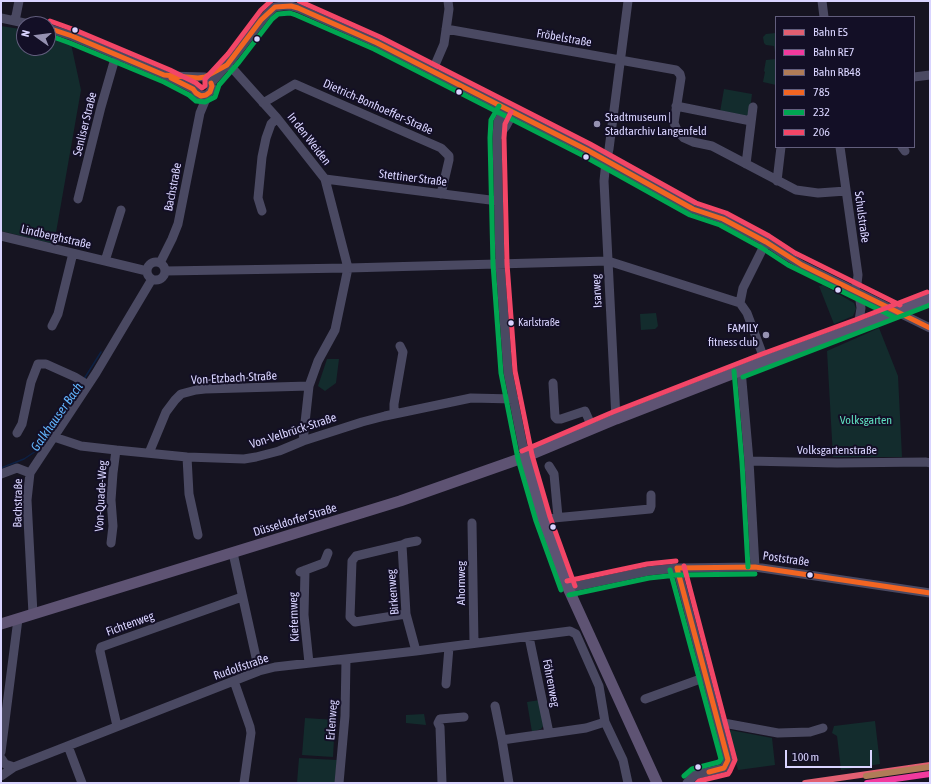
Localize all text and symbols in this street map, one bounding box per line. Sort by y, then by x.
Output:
north arrow [16,16,56,56]
legend [775,16,915,148]
unlabelled marker [70,25,80,35]
text: Bahn ES [813,25,848,39]
street label: Fröbelstraße [535,26,593,50]
text: N [19,29,32,38]
unlabelled marker [252,34,262,44]
text: Bahn RE7 [813,45,854,59]
text: Bahn RB48 [813,65,861,79]
street label: Dietrich-Bonhoeffer-Straße [321,76,435,138]
text: 785 [813,85,830,99]
unlabelled marker [454,87,464,97]
street label: Senliser Straße [70,90,100,158]
text: 232 [813,105,830,119]
street label: In den Weiden [284,110,334,168]
place label: Stadtmuseum | Stadtarchiv Langenfeld [605,110,707,138]
marker: Stadtmuseum | Stadtarchiv Langenfeld [592,119,602,129]
text: 206 [813,125,830,139]
unlabelled marker [581,152,591,162]
street label: Bachstraße [161,161,185,213]
street label: Stettiner Straße [378,167,448,189]
street label: Schulstraße [851,190,873,244]
street label: Lindberghstraße [19,222,93,252]
street label: Isarweg [589,274,605,308]
unlabelled marker [833,285,843,295]
place label: Karlstraße [518,316,560,330]
marker: Karlstraße [506,318,516,328]
place label: FAMILY fitness club [708,321,758,349]
marker: FAMILY fitness club [761,330,771,340]
street label: Von-Etzbach-Straße [191,369,277,387]
water label: Galkhauser Bach [28,380,86,454]
street label: Von-Velbrück-Straße [248,410,338,452]
park label: Volksgarten [840,413,892,427]
street label: Volksgartenstraße [797,443,877,457]
street label: Von-Quade-Weg [92,460,110,532]
street label: Bachstraße [10,478,26,528]
street label: Düsseldorfer Straße [251,500,339,540]
unlabelled marker [548,522,558,532]
street label: Poststraße [762,549,810,569]
street label: Ahornweg [454,561,468,605]
street label: Birkenweg [384,568,402,616]
unlabelled marker [805,570,815,580]
street label: Kiefernweg [286,592,302,642]
street label: Fichtenweg [104,609,156,639]
street label: Rudolfstraße [212,651,270,683]
street label: Föhrenweg [539,658,563,708]
street label: Erlenweg [323,699,341,741]
scale bar [787,742,874,768]
text: 100 m [792,750,819,764]
unlabelled marker [693,762,703,772]

